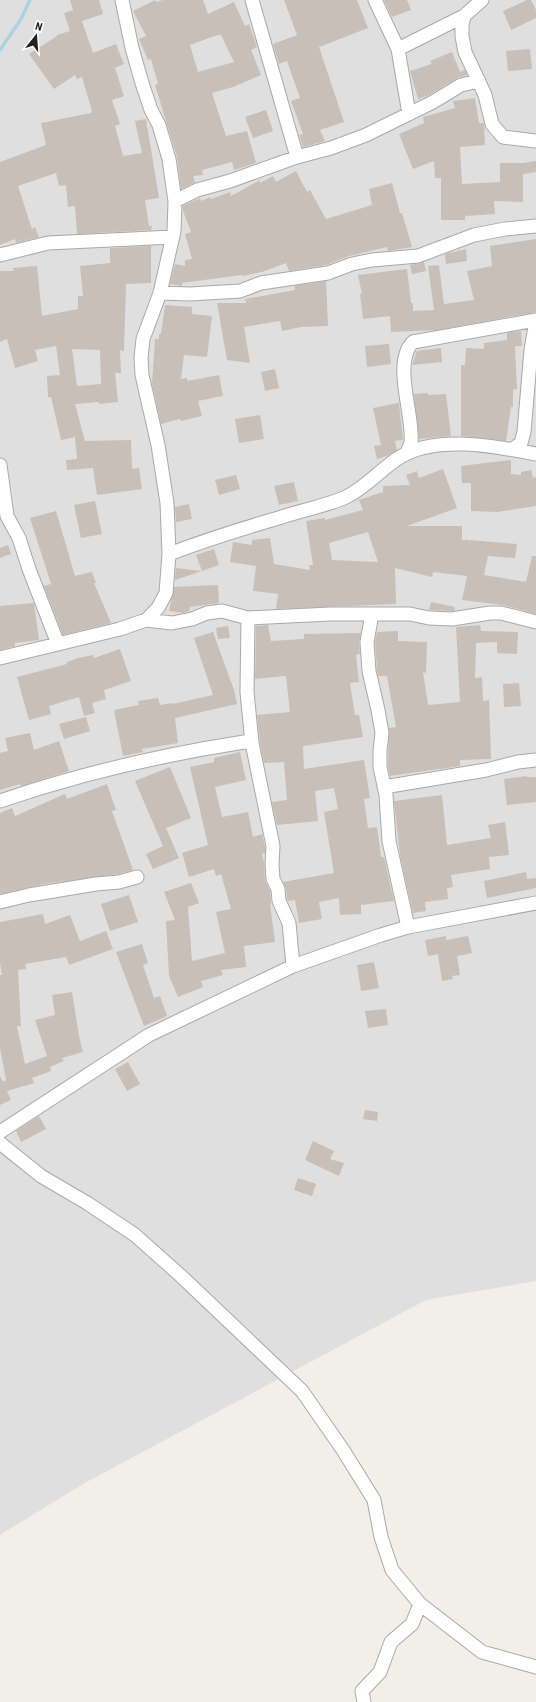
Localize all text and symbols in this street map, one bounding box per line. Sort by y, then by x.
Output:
north arrow [16,16,56,56]
text: N [34,20,44,34]

